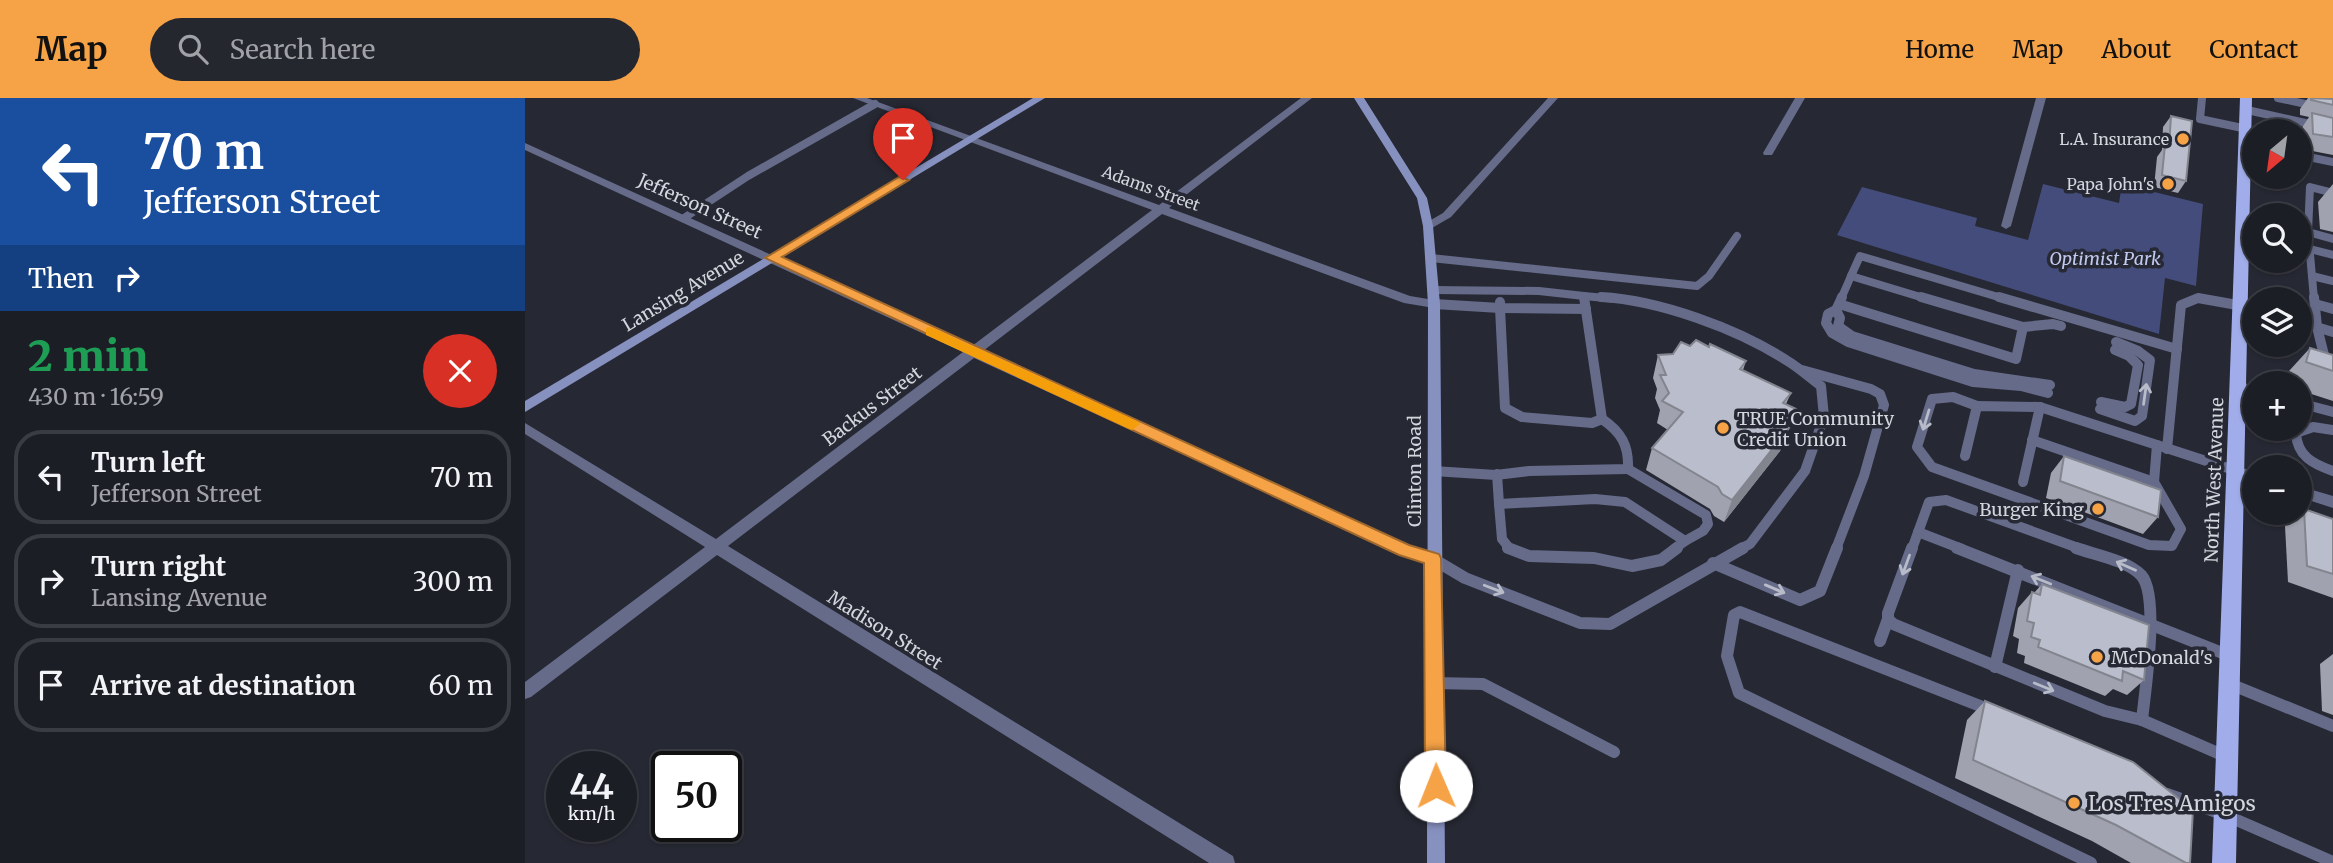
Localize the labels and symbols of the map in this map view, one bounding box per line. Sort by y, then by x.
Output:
pin [873,108,933,180]
north arrow [2242,119,2312,189]
place label: L.A. Insurance [2059,129,2169,149]
marker: L.A. Insurance [2175,131,2191,147]
street label: Adams Street [1098,161,1203,215]
street label: Jefferson Street [633,168,766,244]
place label: Papa John's [2067,174,2154,194]
marker: Papa John's [2160,176,2176,192]
street label: Lansing Avenue [618,246,748,336]
park label: Optimist Park [2049,247,2161,270]
street label: Backus Street [818,361,926,451]
one-way arrow [2139,383,2152,405]
street label: North West Avenue [2200,397,2228,563]
place label: TRUE Community Credit Union [1737,407,1895,451]
one-way arrow [1919,408,1931,430]
street label: Clinton Road [1403,415,1426,527]
marker: TRUE Community Credit Union [1715,420,1731,436]
place label: Burger King [1979,498,2084,521]
marker: Burger King [2090,501,2106,517]
one-way arrow [1899,554,1911,576]
one-way arrow [2115,559,2137,572]
one-way arrow [2031,572,2053,585]
one-way arrow [1482,583,1504,596]
one-way arrow [1764,583,1786,596]
street label: Madison Street [823,585,947,675]
place label: McDonald's [2111,646,2213,669]
marker: McDonald's [2089,649,2105,665]
one-way arrow [2033,681,2055,694]
position arrow [1399,749,1473,823]
speed limit sign: 50 [651,751,742,842]
place label: Los Tres Amigos [2088,790,2256,817]
marker: Los Tres Amigos [2066,795,2082,811]

